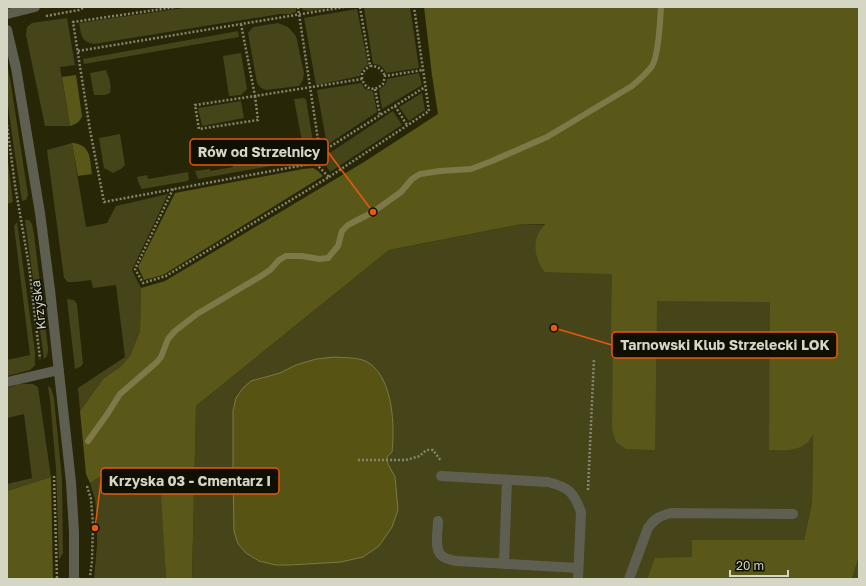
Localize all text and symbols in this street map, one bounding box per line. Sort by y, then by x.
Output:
callout: Rów od Strzelnicy [190,139,328,165]
text: Rów od Strzelnicy [198,143,321,160]
street label: Krzyska [27,279,49,331]
callout: Tarnowski Klub Strzelecki LOK [612,332,837,358]
text: Tarnowski Klub Strzelecki LOK [620,336,830,353]
callout: Krzyska 03 - Cmentarz I [101,468,279,494]
text: Krzyska 03 - Cmentarz I [109,472,271,489]
scale bar [730,552,788,578]
text: 20 m [736,558,764,573]

